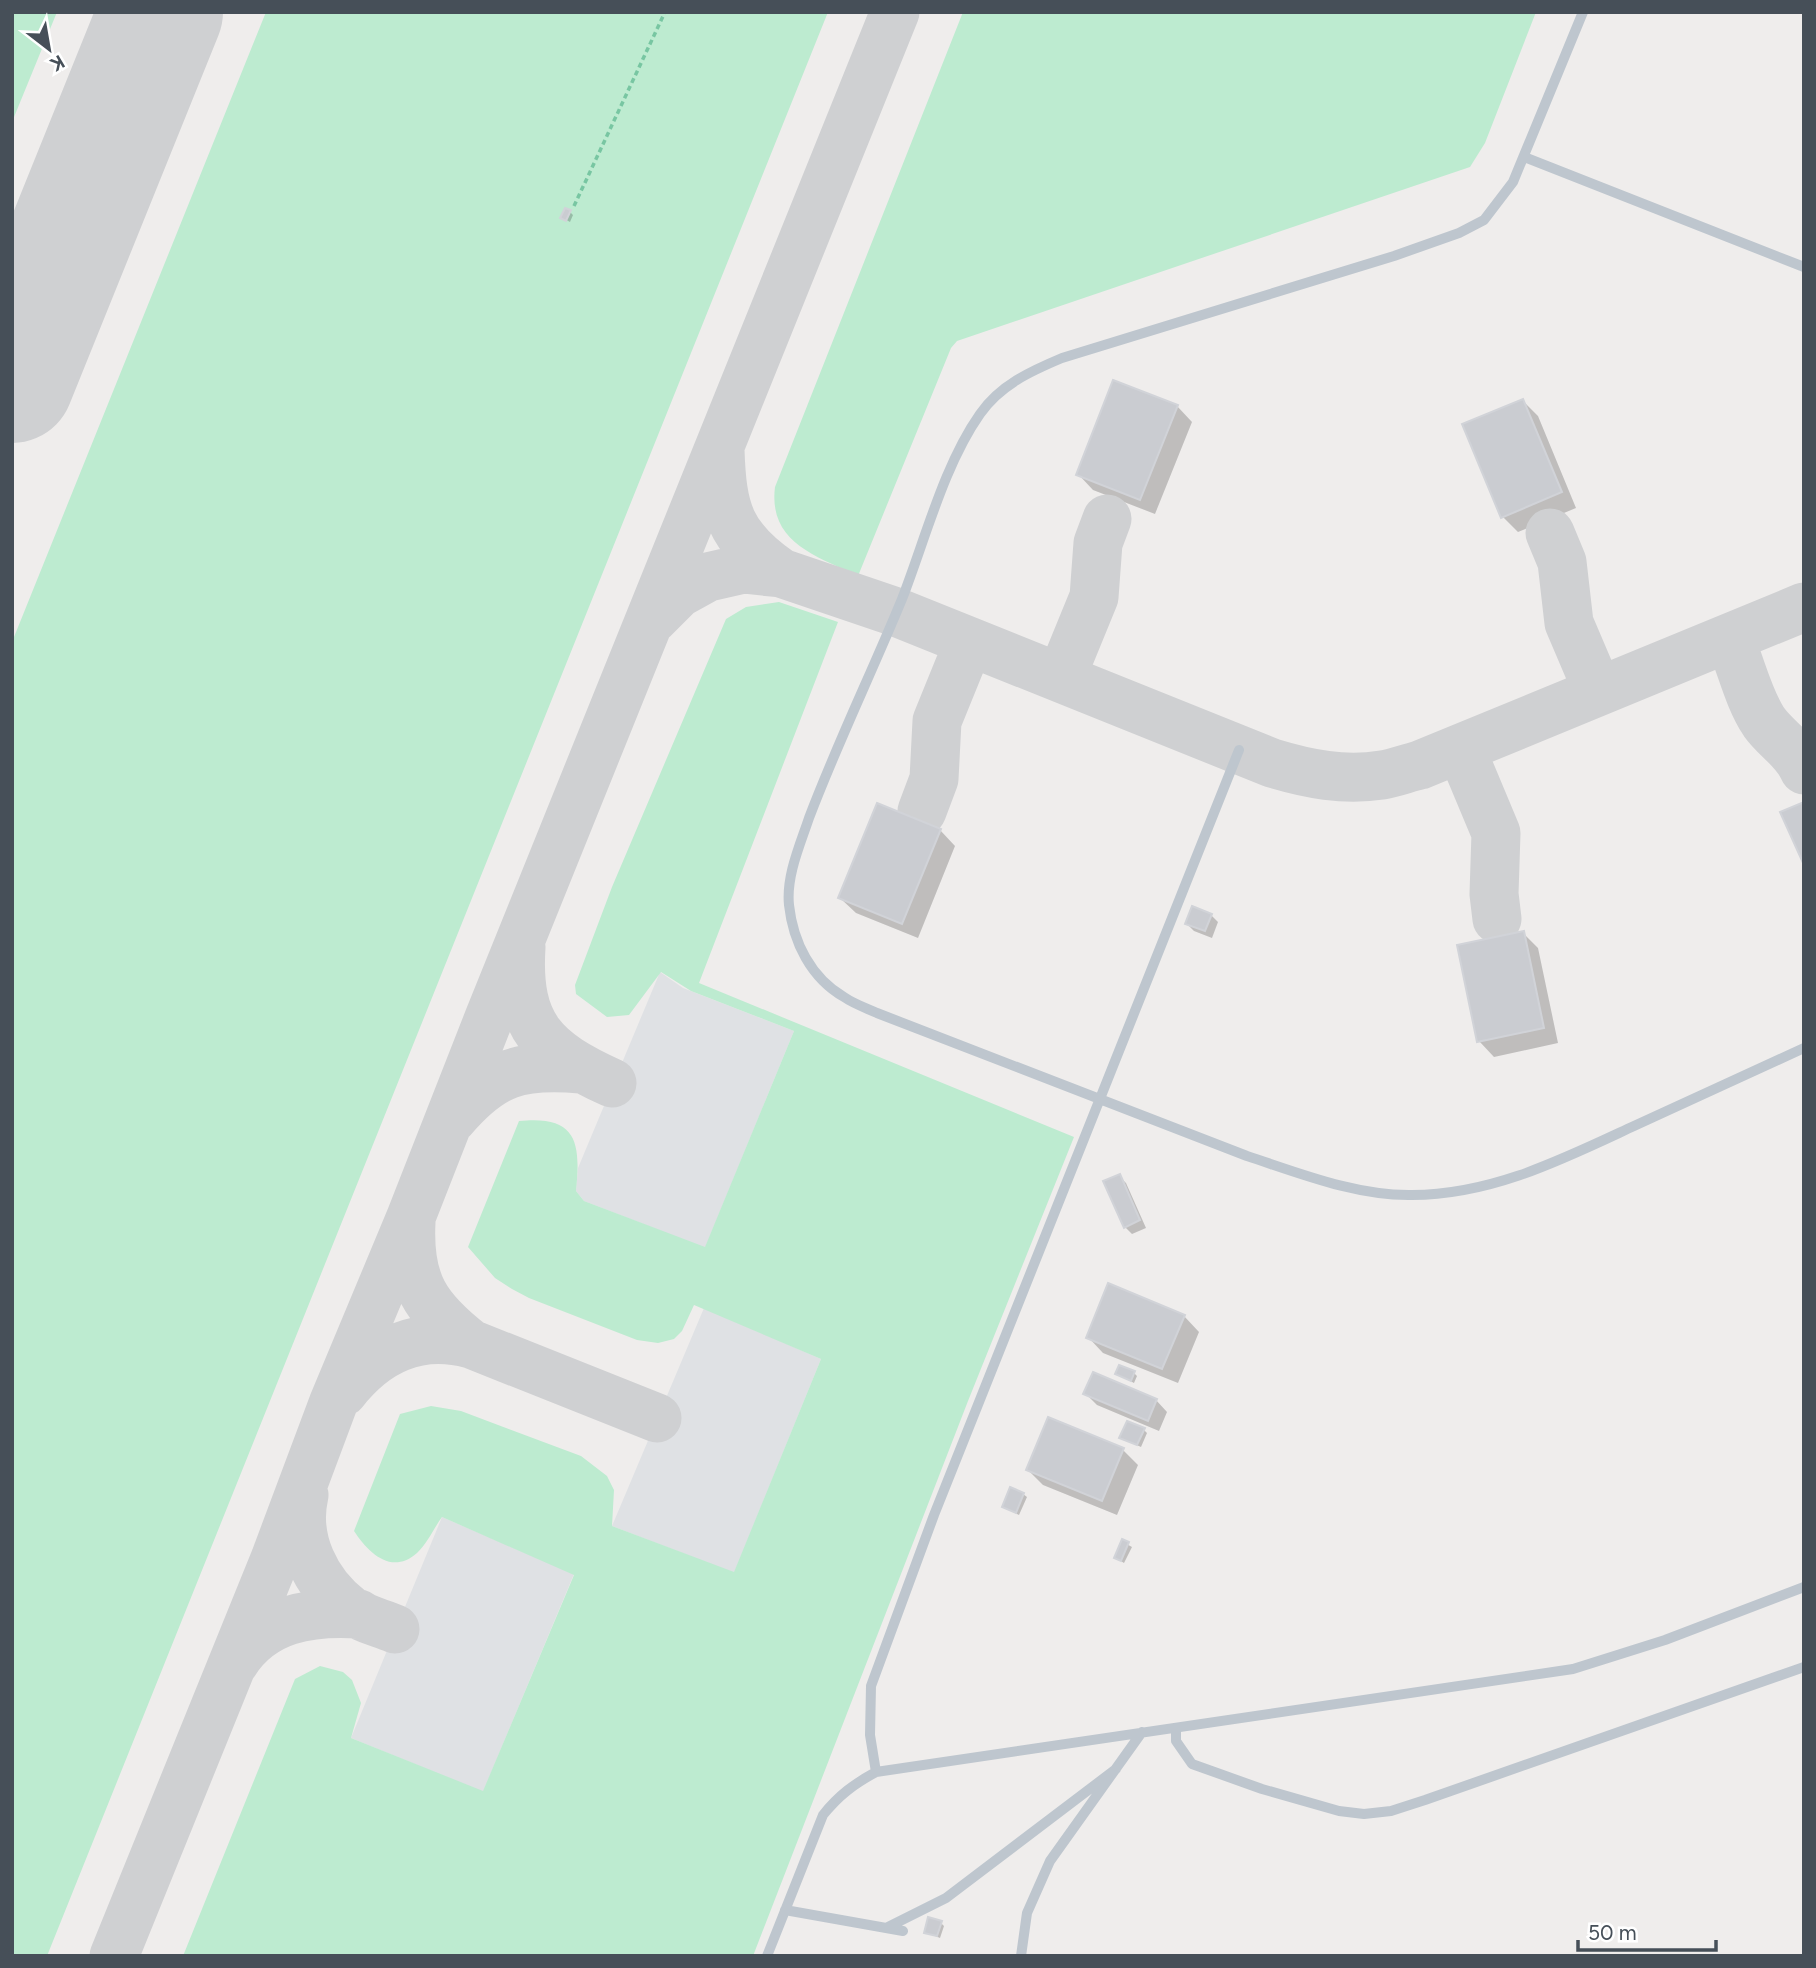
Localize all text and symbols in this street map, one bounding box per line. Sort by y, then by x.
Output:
north arrow [14,14,84,84]
text: K [46,50,69,76]
scale bar [1578,1909,1716,1953]
text: 50 m [1588,1920,1637,1945]

